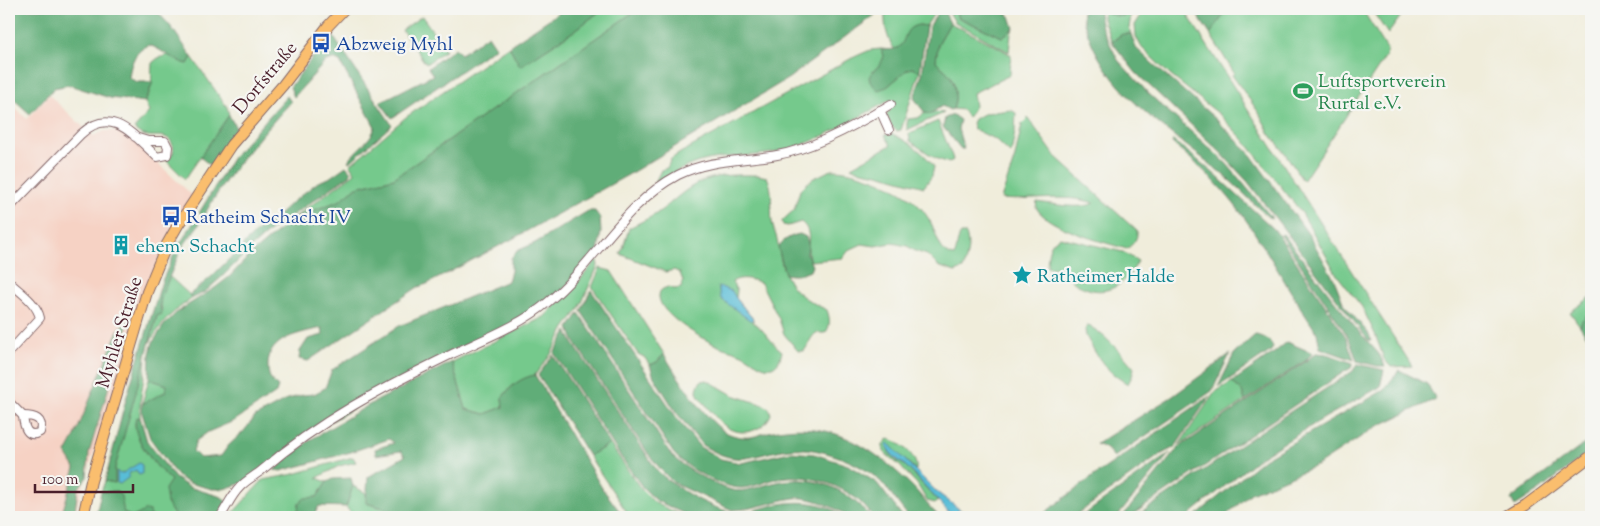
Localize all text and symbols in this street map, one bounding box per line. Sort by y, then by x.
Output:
bus stop icon: Abzweig Myhl [310,32,332,54]
place label: Abzweig Myhl [336,32,453,59]
street label: Dorfstraße [227,36,305,121]
place label: Luftsportverein Rurtal e.V. [1318,69,1446,118]
sports icon: Luftsportverein Rurtal e.V. [1292,80,1314,102]
bus stop icon: Ratheim Schacht IV [160,205,182,227]
place label: Ratheim Schacht IV [186,205,351,232]
building icon: ehem. Schacht [110,234,132,256]
place label: ehem. Schacht [136,234,255,261]
place icon: Ratheimer Halde [1011,264,1033,286]
place label: Ratheimer Halde [1037,264,1175,291]
street label: Myhler Straße [91,273,150,392]
scale bar [35,461,132,493]
text: 100 m [42,470,79,491]

